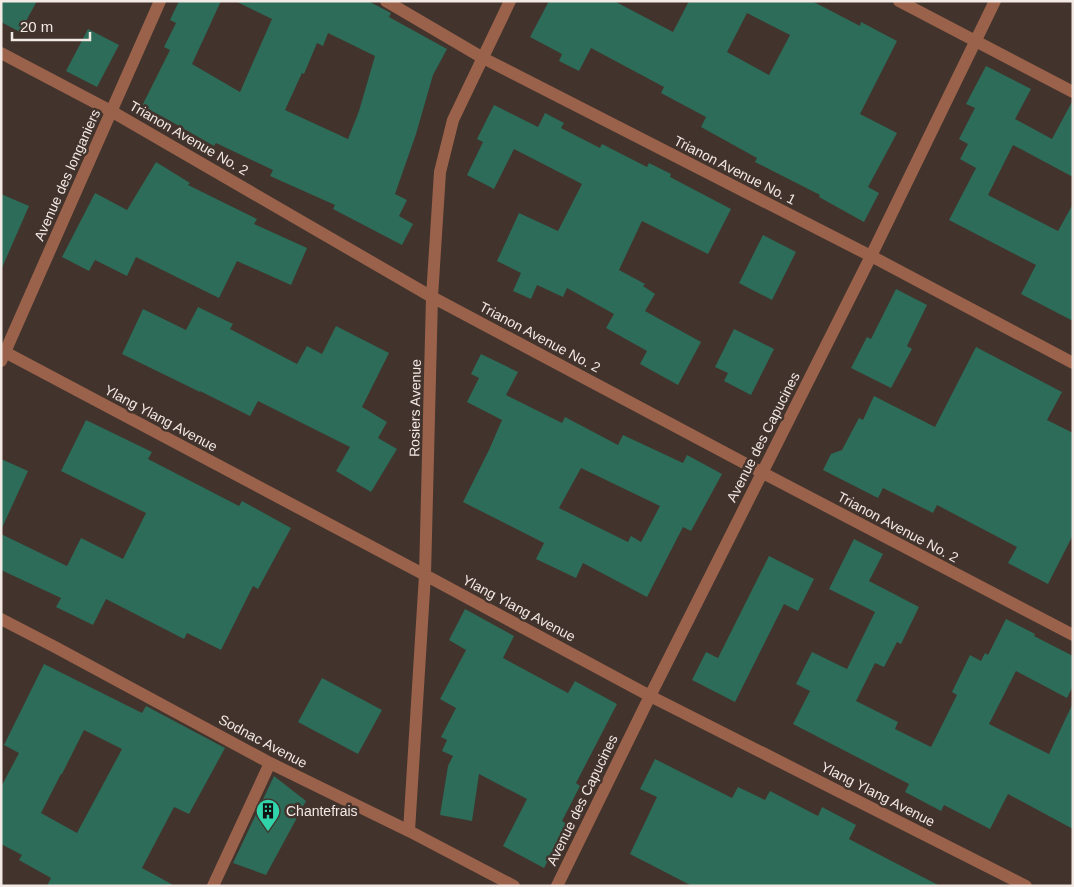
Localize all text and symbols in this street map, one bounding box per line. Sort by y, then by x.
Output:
scale bar [12,10,90,42]
text: 20 m [20,18,53,35]
street label: Trianon Avenue No. 2 [127,97,251,179]
street label: Avenue des longaniers [31,107,103,243]
street label: Trianon Avenue No. 1 [671,132,799,208]
street label: Trianon Avenue No. 2 [477,298,603,376]
street label: Rosiers Avenue [406,359,424,457]
street label: Avenue des Capucines [723,369,803,505]
street label: Ylang Ylang Avenue [102,381,220,455]
street label: Trianon Avenue No. 2 [835,488,961,566]
street label: Ylang Ylang Avenue [460,571,578,645]
street label: Sodnac Avenue [216,711,310,771]
street label: Avenue des Capucines [543,732,621,868]
street label: Ylang Ylang Avenue [818,758,938,830]
building icon: Chantefrais [255,798,281,832]
place label: Chantefrais [286,803,358,819]

